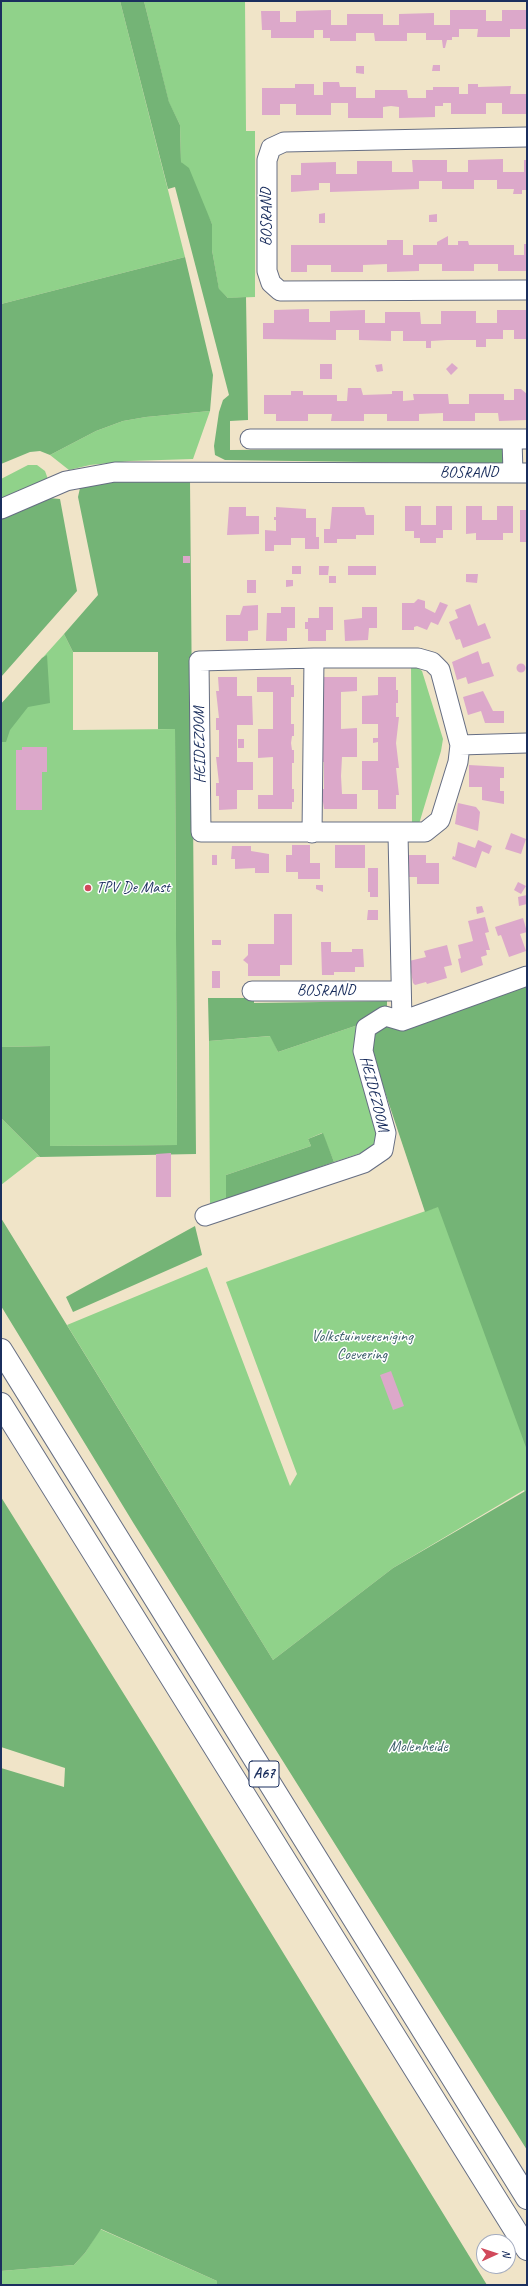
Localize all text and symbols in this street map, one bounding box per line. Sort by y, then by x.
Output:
street label: BOSRAND [257,188,277,246]
street label: BOSRAND [440,463,498,483]
street label: HEIDEZOOM [190,706,210,784]
place label: TPV De Mast [96,878,170,898]
marker: TPV De Mast [83,883,93,893]
street label: BOSRAND [297,981,355,1001]
street label: HEIDEZOOM [355,1054,393,1134]
park label: Volkstuinvereniging Coevering [311,1327,413,1365]
park label: Molenheide [388,1737,448,1757]
road number: A67 [249,1761,279,1787]
north arrow [476,2234,516,2274]
text: N [500,2250,514,2257]

